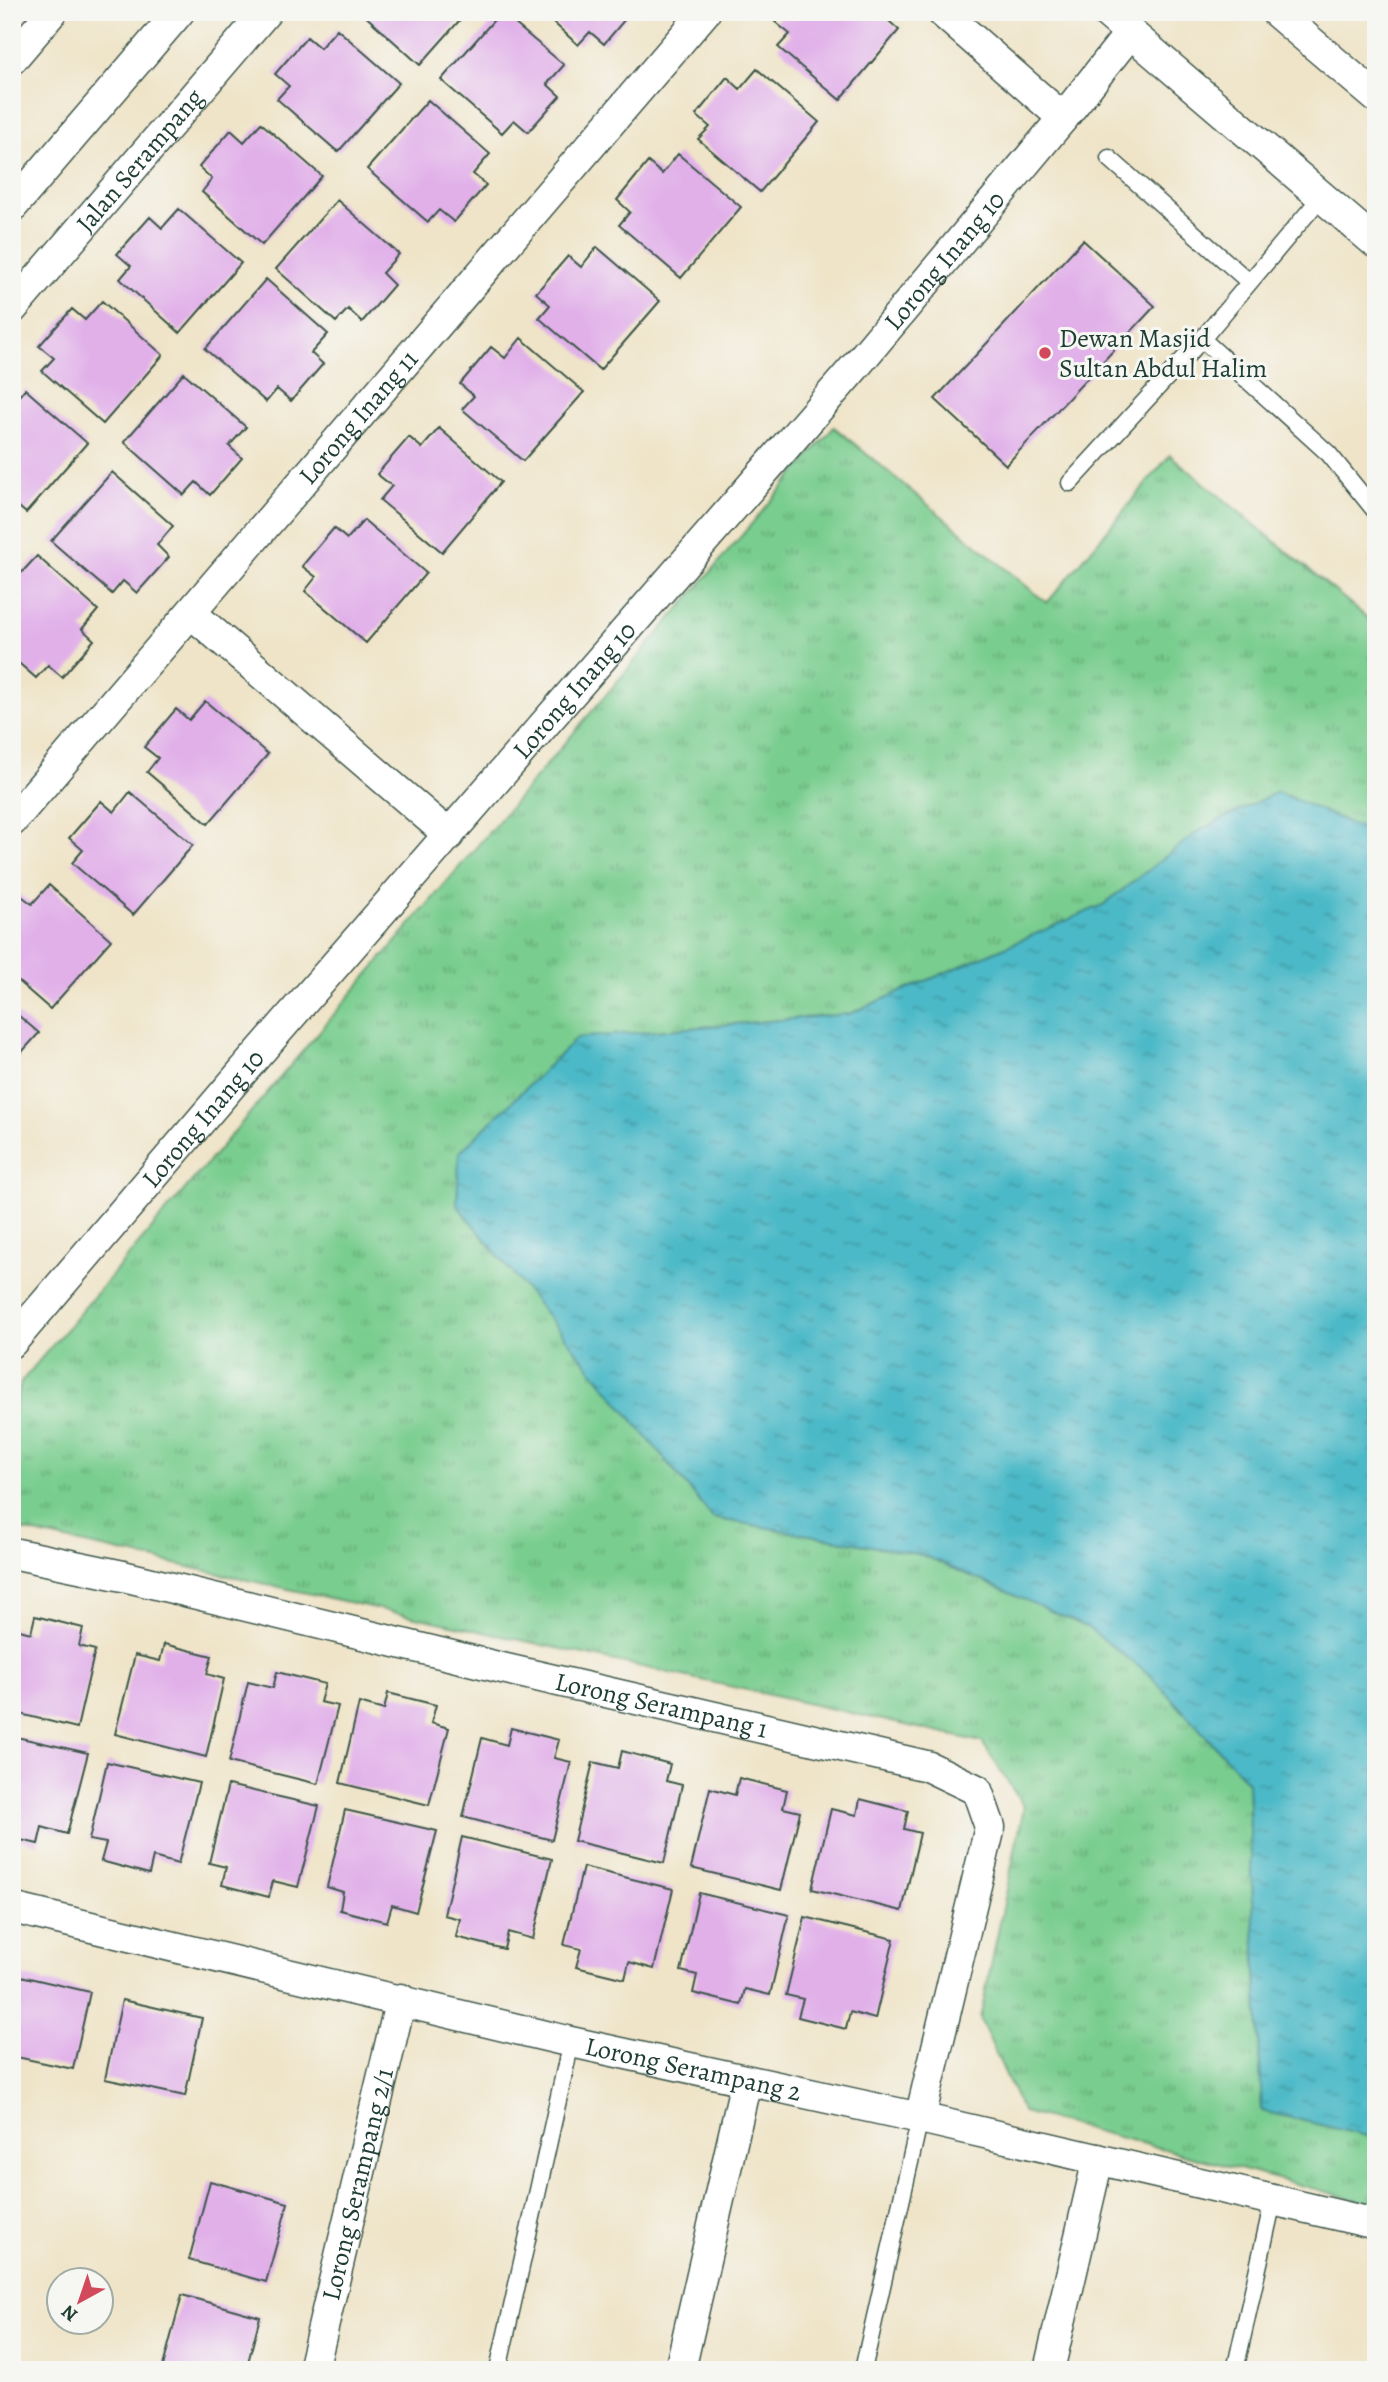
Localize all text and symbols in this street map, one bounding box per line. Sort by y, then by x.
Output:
street label: Jalan Serampang [68,81,211,240]
street label: Lorong Inang 10 [876,183,1013,338]
place label: Dewan Masjid Sultan Abdul Halim [1059,321,1267,386]
street label: Lorong Inang 11 [291,342,426,492]
marker: Dewan Masjid Sultan Abdul Halim [1037,345,1053,361]
street label: Lorong Inang 10 [505,614,644,767]
street label: Lorong Inang 10 [134,1042,272,1195]
street label: Lorong Serampang 1 [552,1664,771,1747]
street label: Lorong Serampang 2 [582,2029,805,2110]
street label: Lorong Serampang 2/1 [313,2064,402,2304]
north arrow [46,2266,116,2336]
text: N [56,2299,83,2328]

